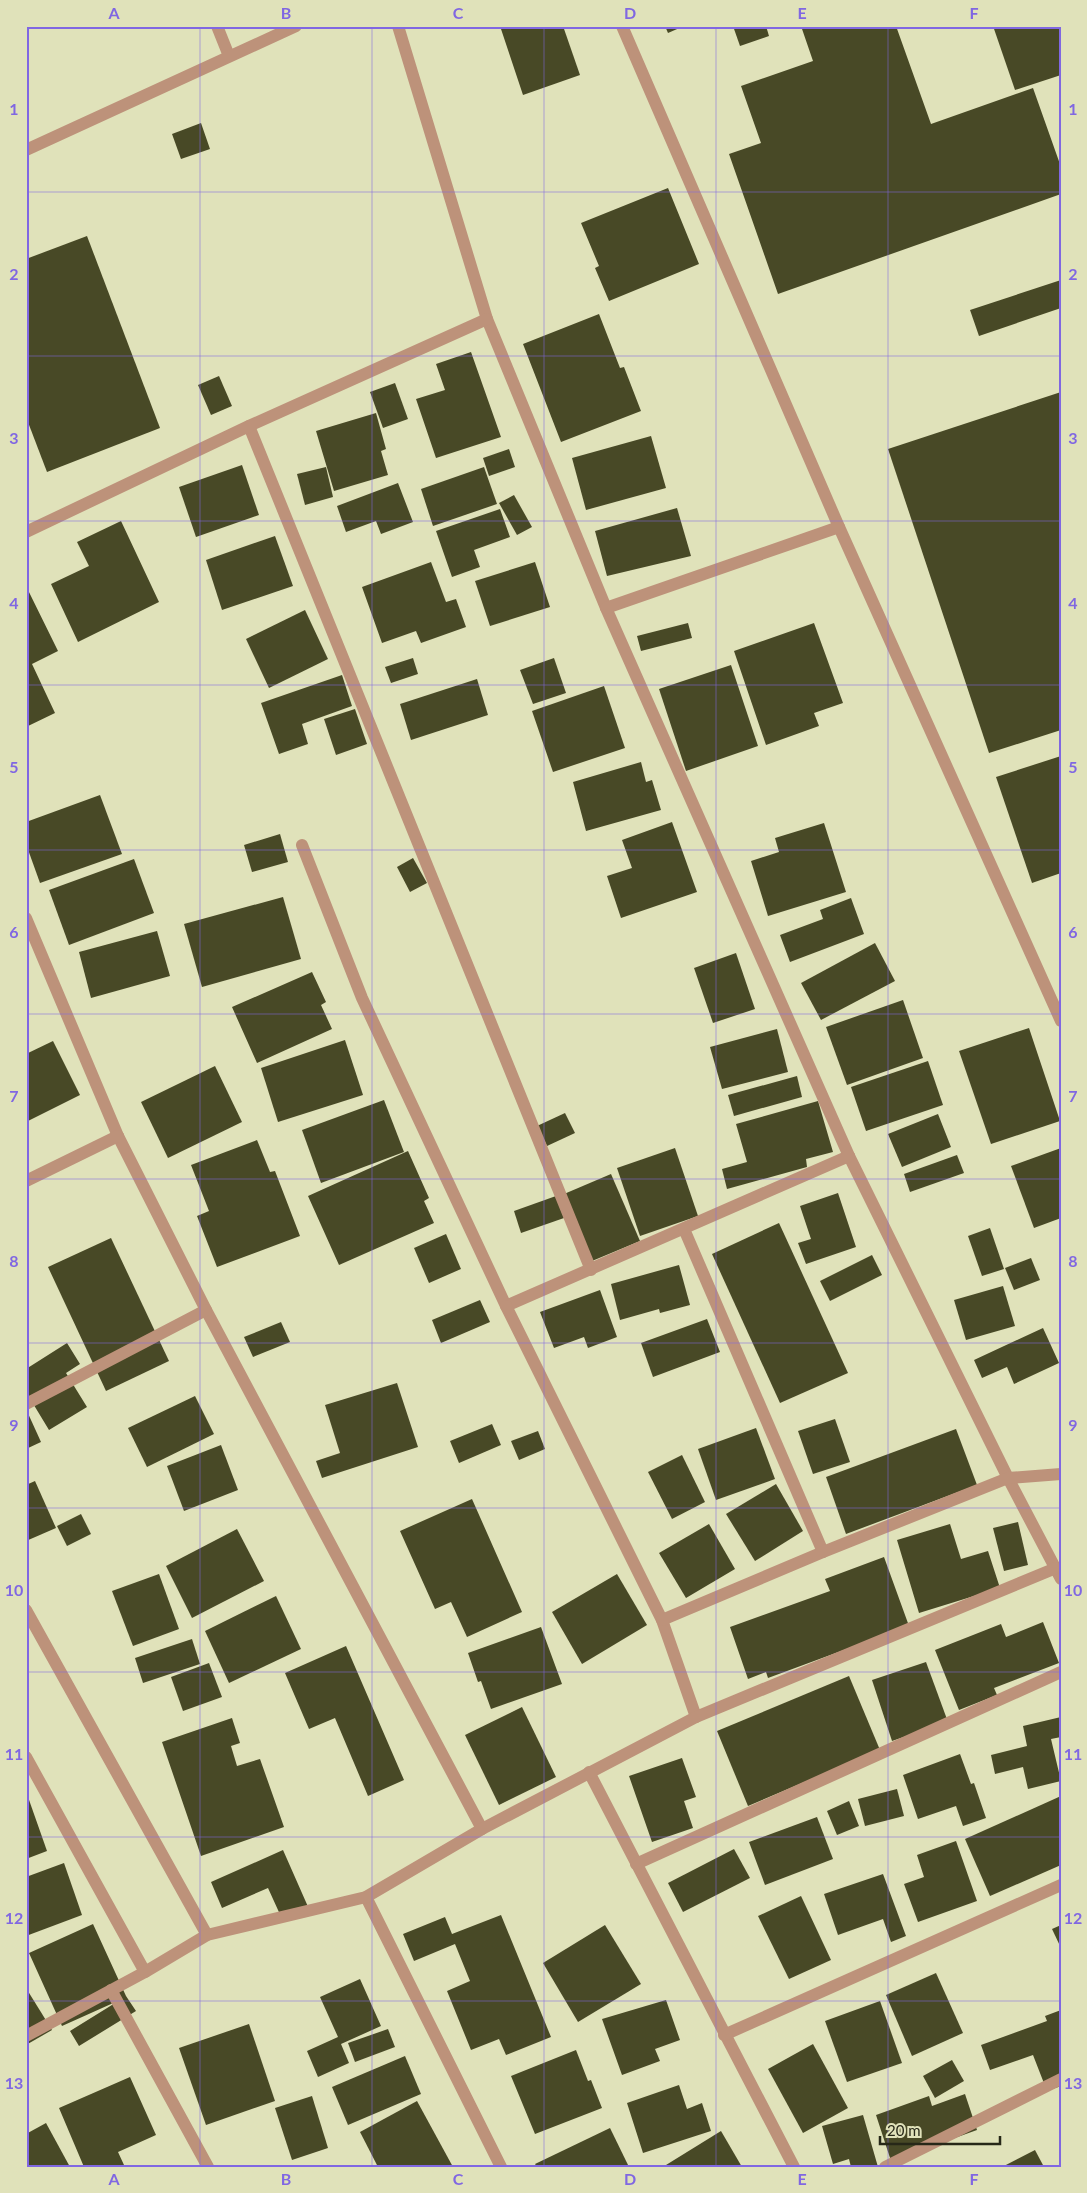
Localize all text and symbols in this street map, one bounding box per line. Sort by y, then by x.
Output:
text: A [107,3,120,22]
text: B [281,3,291,22]
text: C [453,3,464,22]
text: D [624,3,636,22]
text: E [797,3,807,22]
text: F [969,3,979,22]
text: 1 [9,99,19,118]
text: 1 [1068,99,1078,118]
text: 2 [9,264,19,283]
text: 2 [1068,264,1078,283]
text: 3 [9,428,19,447]
text: 3 [1068,428,1078,447]
text: 4 [9,593,19,612]
text: 4 [1068,593,1078,612]
text: 5 [9,757,19,776]
text: 5 [1068,757,1078,776]
text: 6 [9,922,19,941]
text: 6 [1068,922,1078,941]
text: 7 [9,1086,19,1105]
text: 7 [1068,1086,1078,1105]
text: 8 [9,1251,19,1270]
text: 8 [1068,1251,1078,1270]
text: 9 [9,1415,19,1434]
text: 9 [1068,1415,1078,1434]
text: 10 [5,1580,23,1599]
text: 10 [1064,1580,1082,1599]
text: 11 [5,1744,23,1763]
text: 11 [1064,1744,1082,1763]
text: 12 [5,1908,23,1927]
text: 12 [1064,1908,1082,1927]
text: 13 [5,2073,23,2092]
text: 13 [1064,2073,1082,2092]
scale bar [880,2113,1000,2145]
text: 20 m [887,2121,921,2139]
text: A [107,2169,120,2188]
text: B [281,2169,291,2188]
text: C [453,2169,464,2188]
text: D [624,2169,636,2188]
text: E [797,2169,807,2188]
text: F [969,2169,979,2188]

